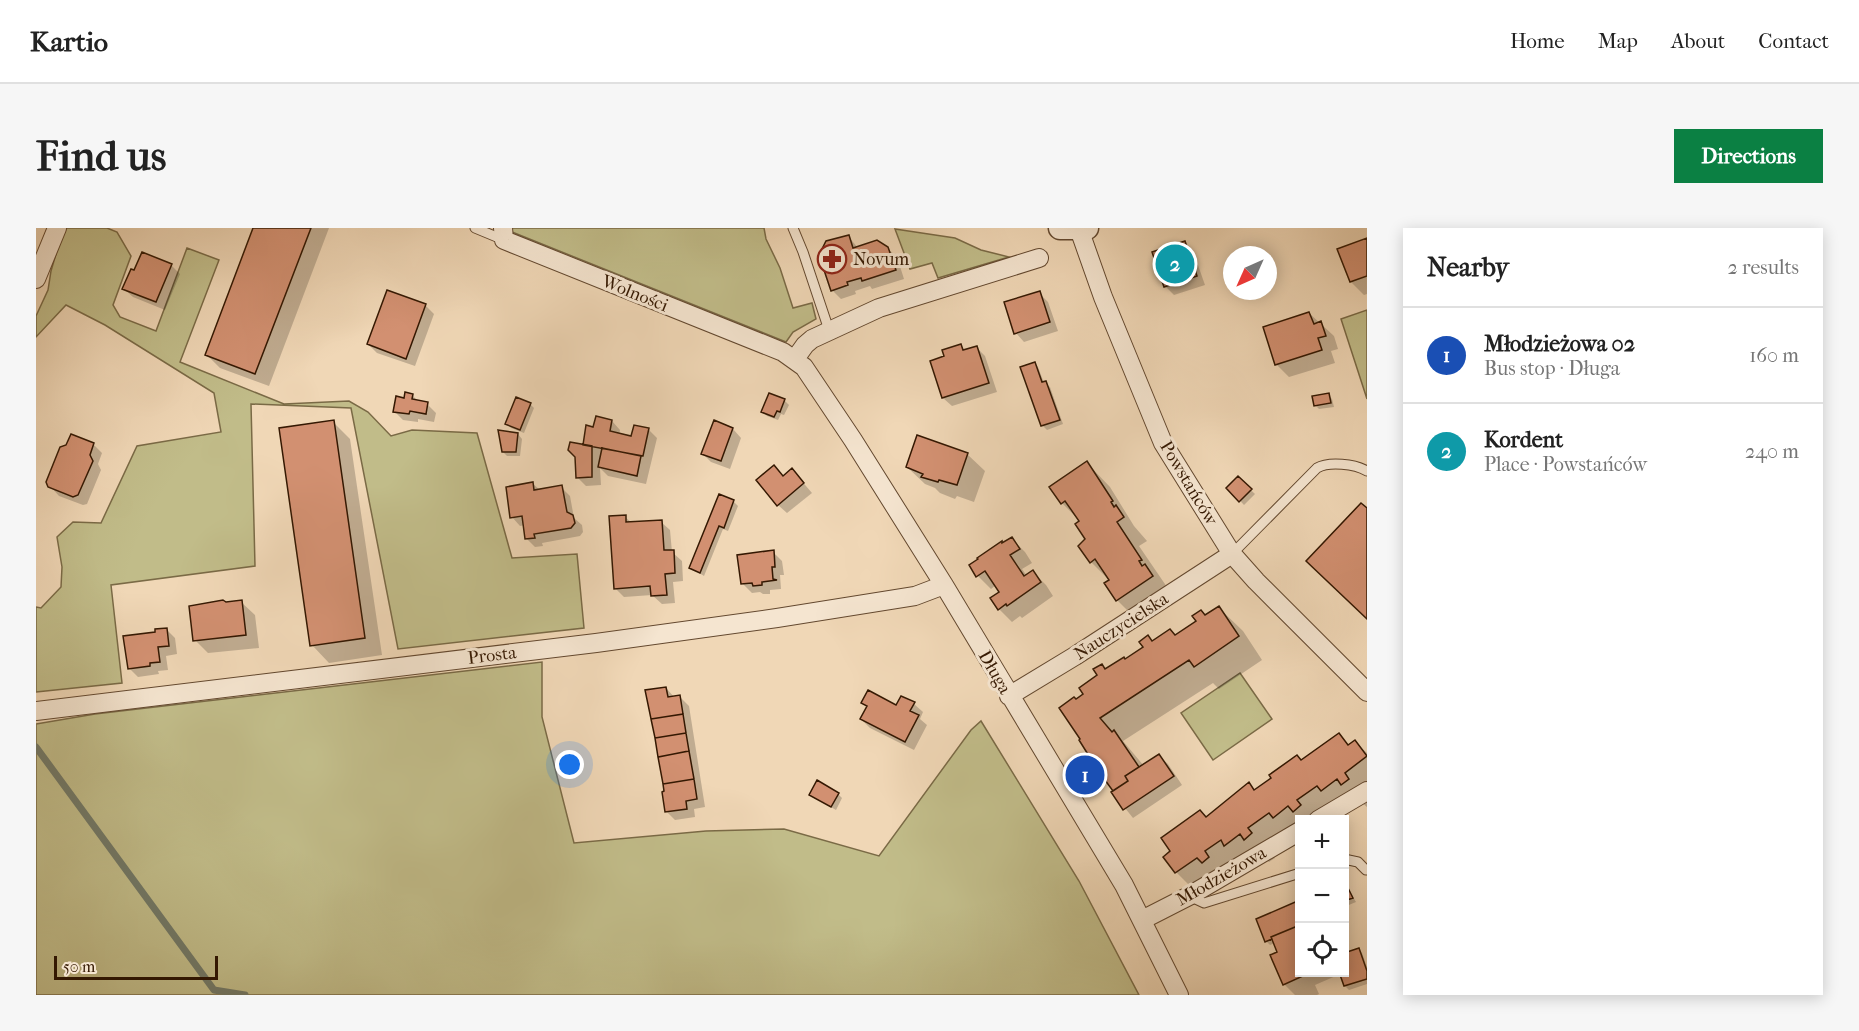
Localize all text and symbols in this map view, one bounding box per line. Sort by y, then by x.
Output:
text: Kartio [30,25,108,58]
text: Home [1510,29,1565,53]
text: Map [1598,29,1638,53]
text: About [1671,29,1725,53]
text: Contact [1758,29,1829,53]
button: Directions [1674,129,1823,183]
text: Find us [36,132,166,181]
pin: 2 [1156,242,1194,286]
pharmacy icon: Novum [816,243,848,275]
north arrow [1223,246,1277,300]
place label: Novum [853,249,909,270]
text: Nearby [1427,252,1509,283]
text: 2 results [1728,256,1799,279]
street label: Wolności [598,270,672,317]
text: Młodzieżowa 02 [1484,331,1635,357]
text: 1 [1443,344,1450,367]
text: 160 m [1749,344,1799,367]
text: Bus stop · Długa [1484,357,1620,380]
text: Kordent [1484,427,1563,453]
street label: Powstańców [1155,437,1222,530]
text: 2 [1441,440,1452,463]
text: 240 m [1745,440,1799,463]
text: Place · Powstańców [1484,453,1647,476]
street label: Nauczycielska [1070,588,1173,665]
street label: Prosta [467,642,518,669]
street label: Długa [974,647,1016,698]
your location [555,750,584,779]
pin: 1 [1066,752,1104,798]
map controls [1295,815,1349,977]
button: + [1295,815,1349,869]
street label: Młodzieżowa [1172,842,1271,911]
button: − [1295,869,1349,923]
button: locate [1295,923,1349,977]
scale bar [54,953,218,980]
text: 50 m [63,957,95,976]

